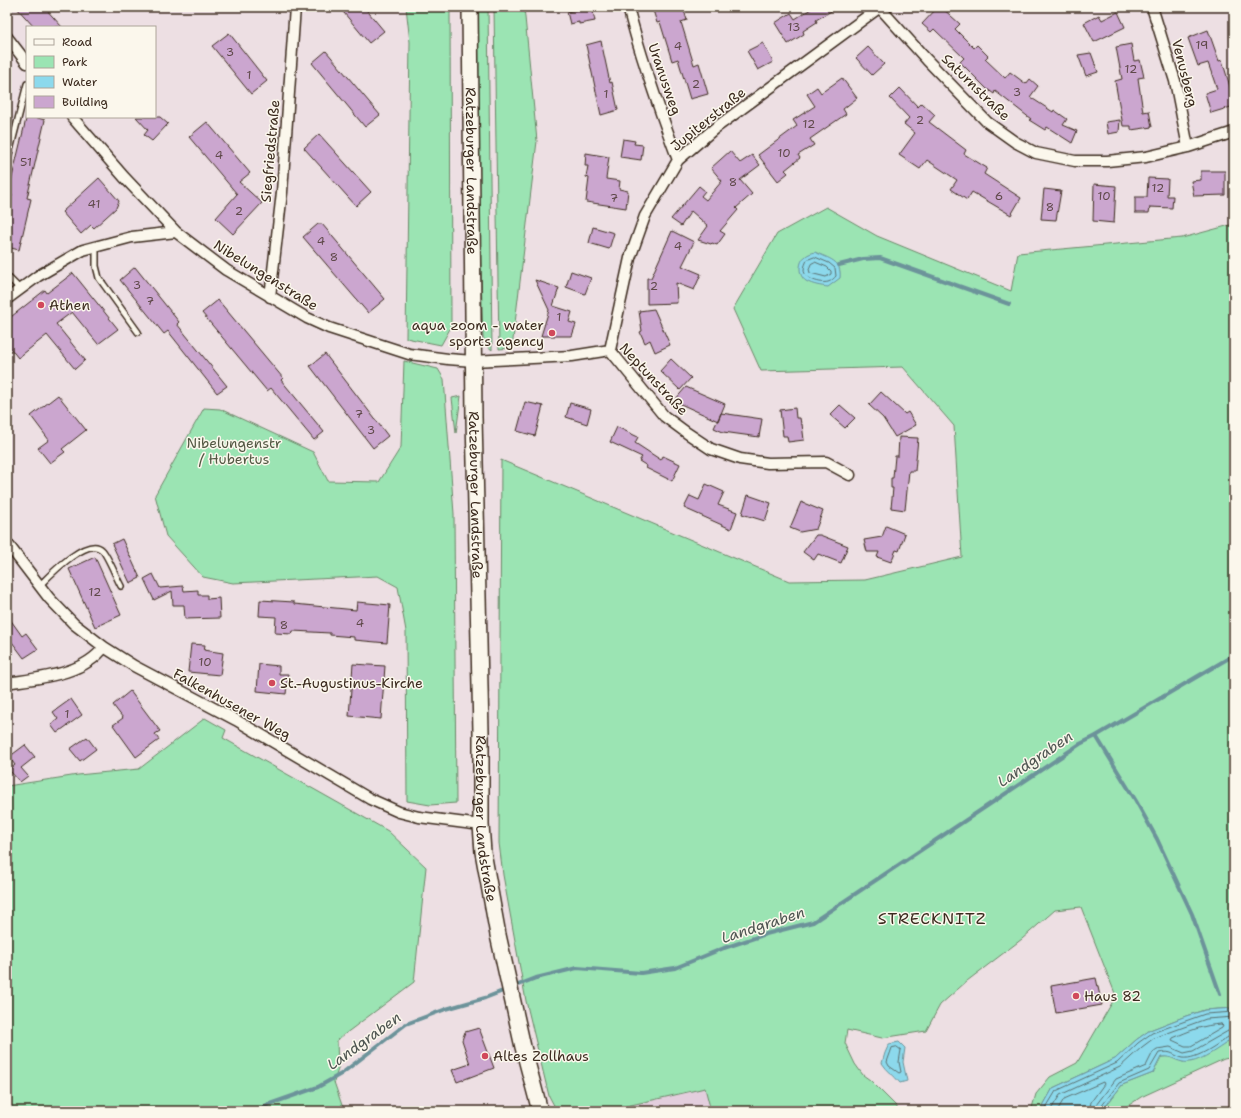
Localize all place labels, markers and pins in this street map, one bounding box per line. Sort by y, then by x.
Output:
place label: Athen [49,296,90,314]
marker: Athen [36,300,46,310]
place label: aqua zoom - water sports agency [412,316,544,350]
marker: aqua zoom - water sports agency [547,328,557,338]
place label: St.-Augustinus-Kirche [280,674,423,692]
marker: St.-Augustinus-Kirche [267,678,277,688]
place label: Haus 82 [1084,987,1141,1005]
marker: Haus 82 [1071,991,1081,1001]
place label: Altes Zollhaus [493,1047,589,1065]
marker: Altes Zollhaus [480,1051,490,1061]

